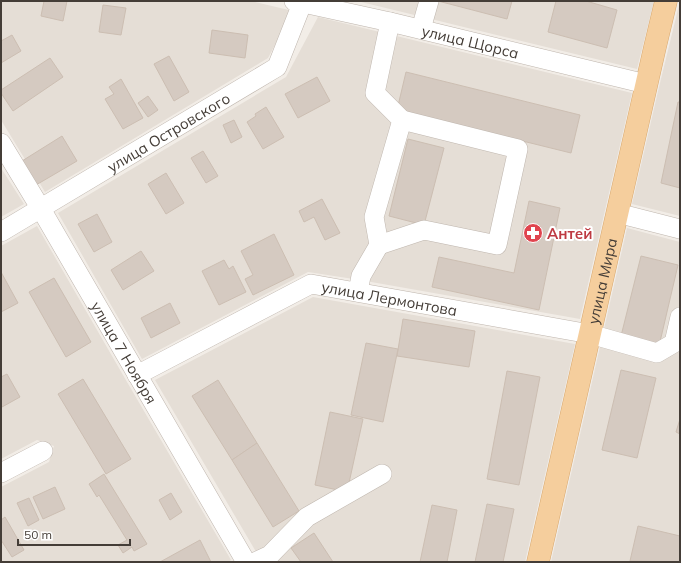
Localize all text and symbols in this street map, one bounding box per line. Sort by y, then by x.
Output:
street label: улица Щорса [420,21,521,62]
street label: улица Островского [104,88,233,176]
pharmacy icon: Антей [522,222,544,244]
place label: Антей [547,224,592,243]
street label: улица Мира [583,236,621,326]
street label: улица Лермонтова [320,277,459,320]
street label: улица 7 Ноября [87,298,161,407]
scale bar [18,521,130,547]
text: 50 m [24,527,52,542]

